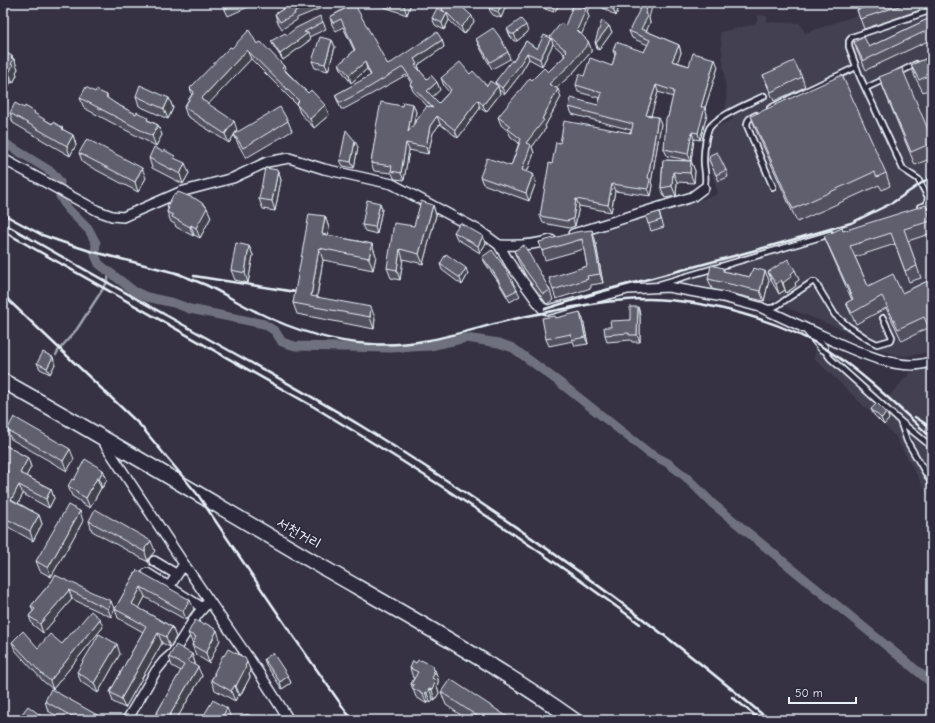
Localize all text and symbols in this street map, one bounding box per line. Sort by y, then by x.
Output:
street label: 서천거리 [274,513,324,553]
scale bar [789,679,856,705]
text: 50 m [795,686,823,700]

